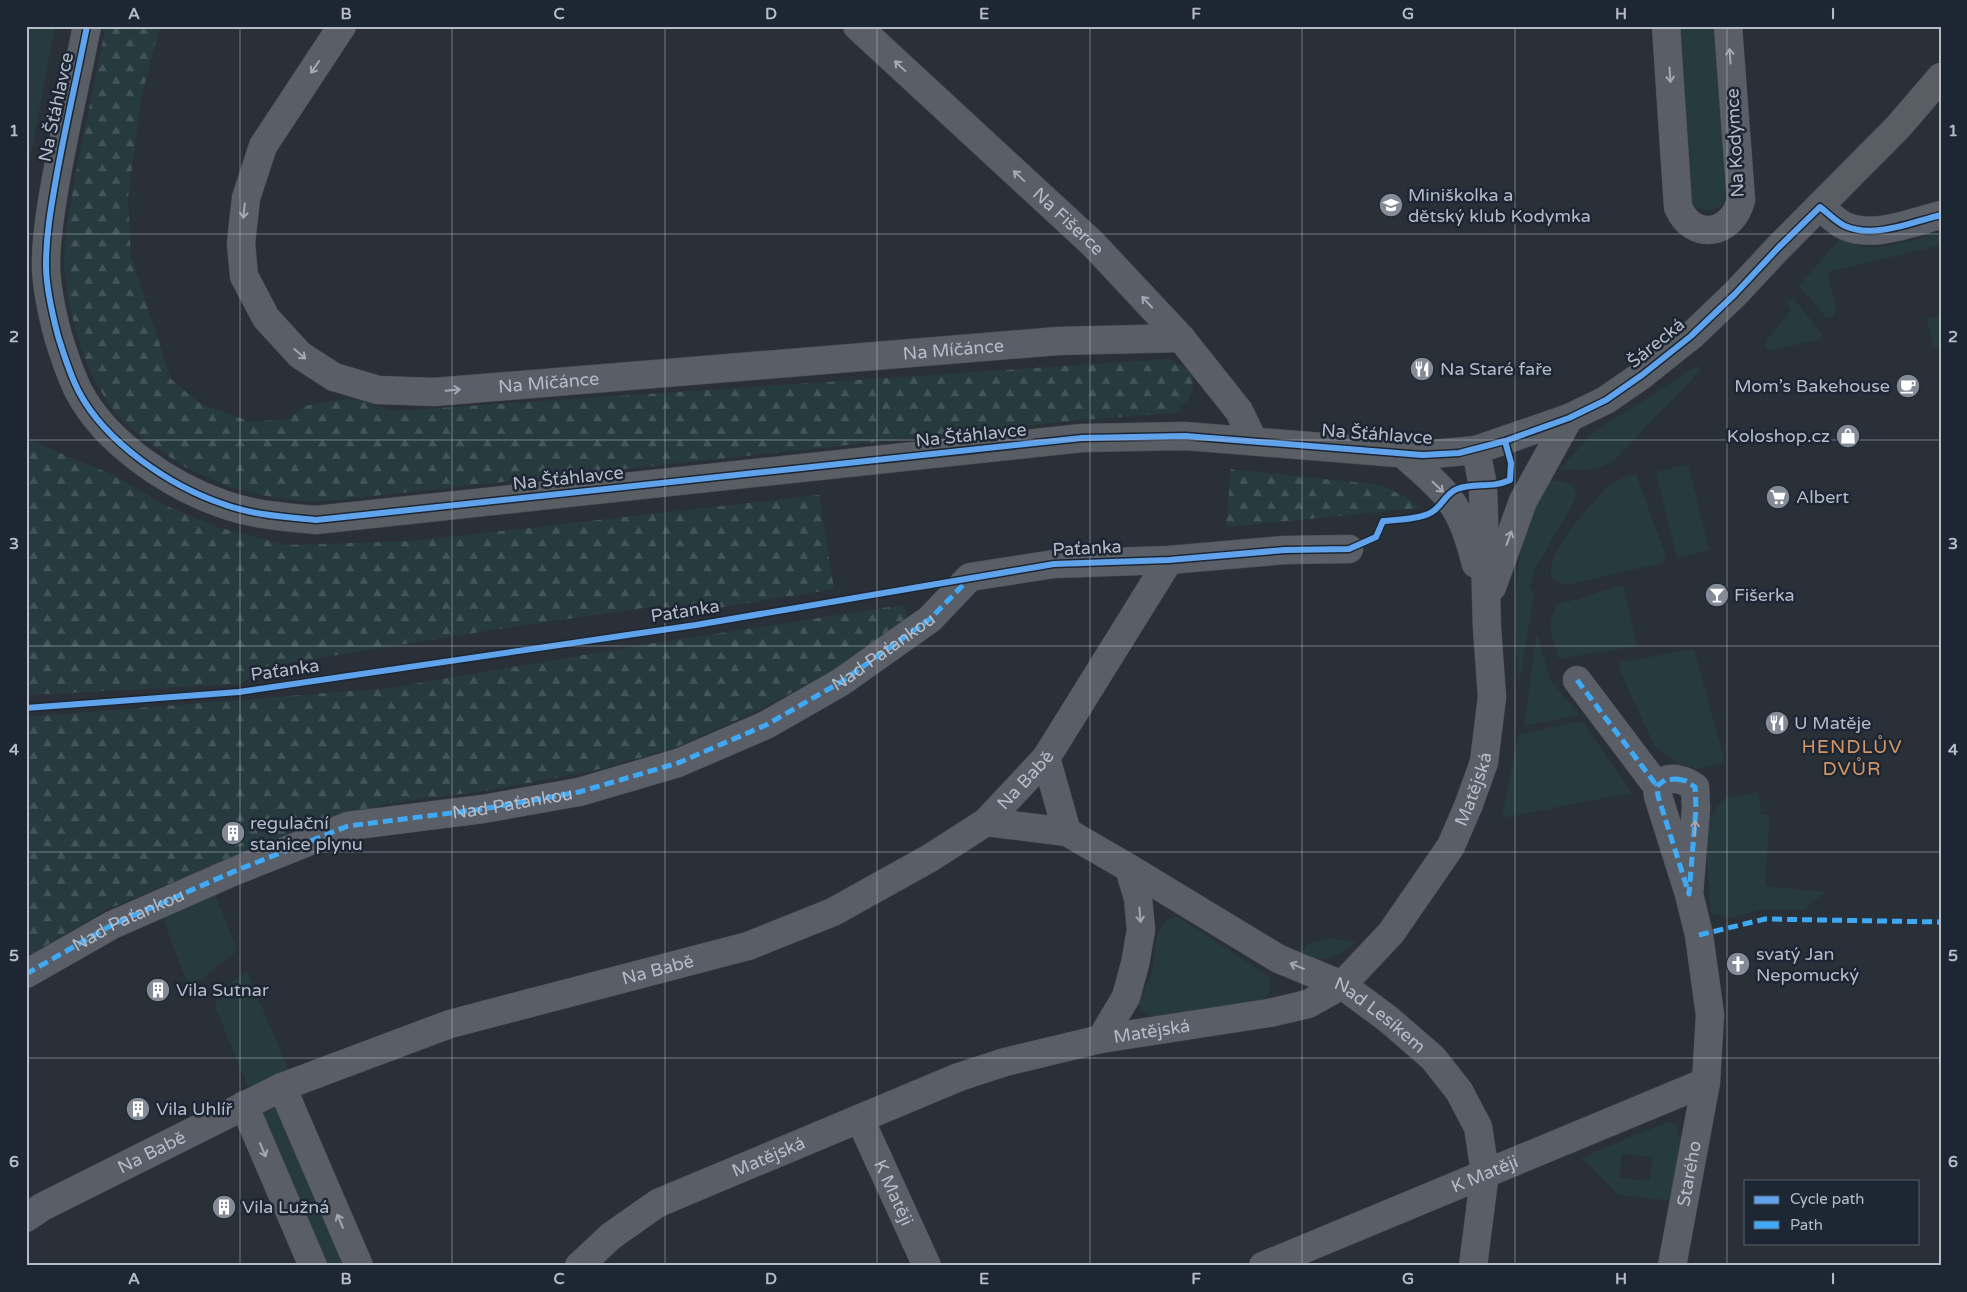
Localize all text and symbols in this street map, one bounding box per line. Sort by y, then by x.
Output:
text: A [128,4,140,24]
text: B [340,4,352,24]
text: C [553,4,565,24]
text: D [765,4,777,24]
text: E [979,4,989,24]
text: F [1191,4,1201,24]
text: G [1402,4,1414,24]
text: H [1615,4,1627,24]
text: I [1831,4,1835,24]
one-way arrow [1725,48,1735,64]
street label: Na Šťáhlavce [34,50,78,164]
one-way arrow [310,60,321,74]
one-way arrow [893,60,906,72]
one-way arrow [1665,67,1674,83]
street label: Na Kodymce [1721,88,1749,198]
text: 1 [9,121,19,141]
text: 1 [1948,121,1958,141]
one-way arrow [1013,170,1025,182]
street label: Na Fišerce [1028,183,1109,260]
place label: Miniškolka a dětský klub Kodymka [1408,184,1591,227]
school or university icon: Miniškolka a dětský klub Kodymka [1378,192,1404,218]
one-way arrow [239,202,249,218]
one-way arrow [1141,296,1153,309]
street label: Šárecká [1623,313,1689,373]
text: 2 [9,327,19,347]
text: 2 [1948,327,1958,347]
street label: Na Míčánce [902,334,1005,365]
one-way arrow [293,348,306,359]
restaurant icon: Na Staré faře [1409,356,1435,382]
place label: Na Staré faře [1440,358,1552,380]
street label: Na Míčánce [497,368,600,398]
cafe icon: Mom’s Bakehouse [1895,373,1921,399]
place label: Mom’s Bakehouse [1734,375,1890,397]
one-way arrow [445,385,461,395]
street label: Na Šťáhlavce [914,418,1028,452]
street label: Na Šťáhlavce [1321,419,1433,449]
shop icon: Koloshop.cz [1835,423,1861,449]
place label: Koloshop.cz [1727,425,1830,447]
street label: Na Šťáhlavce [511,461,625,495]
one-way arrow [1431,481,1444,493]
supermarket icon: Albert [1765,484,1791,510]
place label: Albert [1796,486,1849,508]
one-way arrow [1505,530,1514,546]
text: 3 [9,534,19,554]
text: 3 [1948,534,1958,554]
street label: Paťanka [1052,535,1122,561]
bar icon: Fišerka [1704,582,1730,608]
place label: Fišerka [1734,584,1795,606]
street label: Paťanka [649,595,721,627]
street label: Nad Paťankou [828,608,940,696]
street label: Paťanka [249,654,321,686]
restaurant icon: U Matěje [1764,710,1790,736]
place label: U Matěje [1794,712,1871,734]
district label: HENDLŮV DVŮR [1801,735,1903,780]
text: 4 [9,740,19,760]
text: 4 [1948,740,1958,760]
street label: Na Babě [992,747,1059,814]
street label: Matějská [1450,751,1496,830]
street label: Nad Paťankou [451,782,574,824]
place label: regulační stanice plynu [250,812,363,855]
building icon: regulační stanice plynu [220,820,246,846]
one-way arrow [1690,821,1699,837]
street label: Nad Paťankou [68,884,188,956]
one-way arrow [1135,907,1145,923]
place label: svatý Jan Nepomucký [1756,943,1860,986]
text: 5 [9,946,19,966]
text: 5 [1948,946,1958,966]
street label: Na Babě [620,950,696,990]
church icon: svatý Jan Nepomucký [1725,951,1751,977]
one-way arrow [1290,961,1305,971]
street label: Nad Lesíkem [1331,972,1430,1058]
building icon: Vila Sutnar [145,977,171,1003]
place label: Vila Sutnar [176,979,269,1001]
street label: Matějská [1112,1014,1192,1048]
building icon: Vila Uhlíř [125,1096,151,1122]
place label: Vila Uhlíř [156,1098,232,1120]
street label: Na Babě [114,1126,189,1178]
street label: Matějská [729,1132,808,1182]
street label: Starého [1672,1139,1706,1208]
one-way arrow [259,1142,269,1157]
street label: K Matěji [1448,1150,1521,1198]
text: 6 [9,1152,19,1172]
text: 6 [1948,1152,1958,1172]
street label: K Matěji [869,1156,918,1229]
legend [1744,1180,1920,1244]
text: Cycle path [1790,1190,1864,1208]
building icon: Vila Lužná [211,1194,237,1220]
place label: Vila Lužná [242,1196,329,1218]
one-way arrow [334,1214,344,1229]
text: Path [1790,1216,1823,1234]
text: A [128,1269,140,1289]
text: B [340,1269,352,1289]
text: C [553,1269,565,1289]
text: D [765,1269,777,1289]
text: E [979,1269,989,1289]
text: F [1191,1269,1201,1289]
text: G [1402,1269,1414,1289]
text: H [1615,1269,1627,1289]
text: I [1831,1269,1835,1289]

